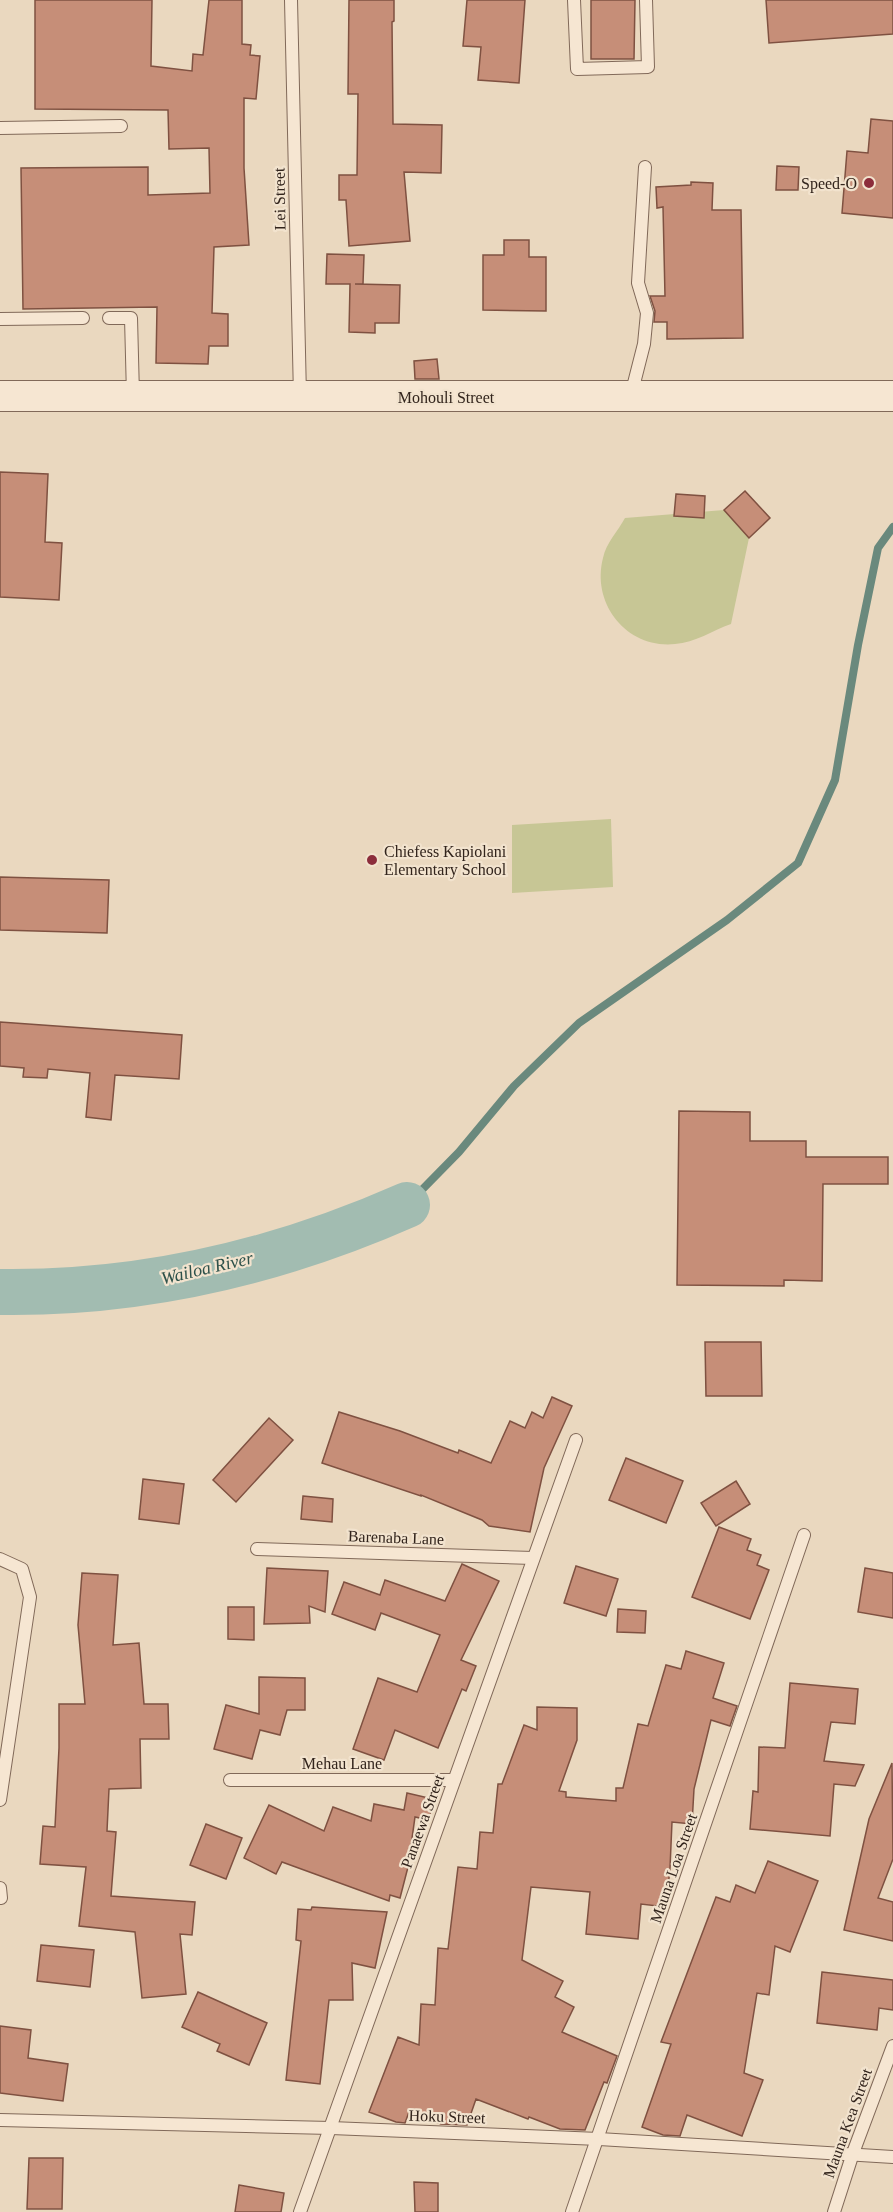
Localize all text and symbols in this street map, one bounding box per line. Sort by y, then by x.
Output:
street label: Lei Street [270,167,289,230]
place label: Speed-O [801,175,857,193]
marker: Speed-O [862,176,876,190]
street label: Mohouli Street [398,389,495,406]
place label: Chiefess Kapiolani Elementary School [384,843,507,879]
marker: Chiefess Kapiolani Elementary School [365,853,379,867]
water label: Wailoa River [159,1247,256,1288]
street label: Barenaba Lane [348,1527,444,1548]
street label: Mehau Lane [302,1755,382,1772]
street label: Panaewa Street [398,1772,447,1870]
street label: Mauna Loa Street [647,1811,700,1925]
street label: Mauna Kea Street [820,2065,875,2180]
street label: Hoku Street [408,2107,486,2126]

